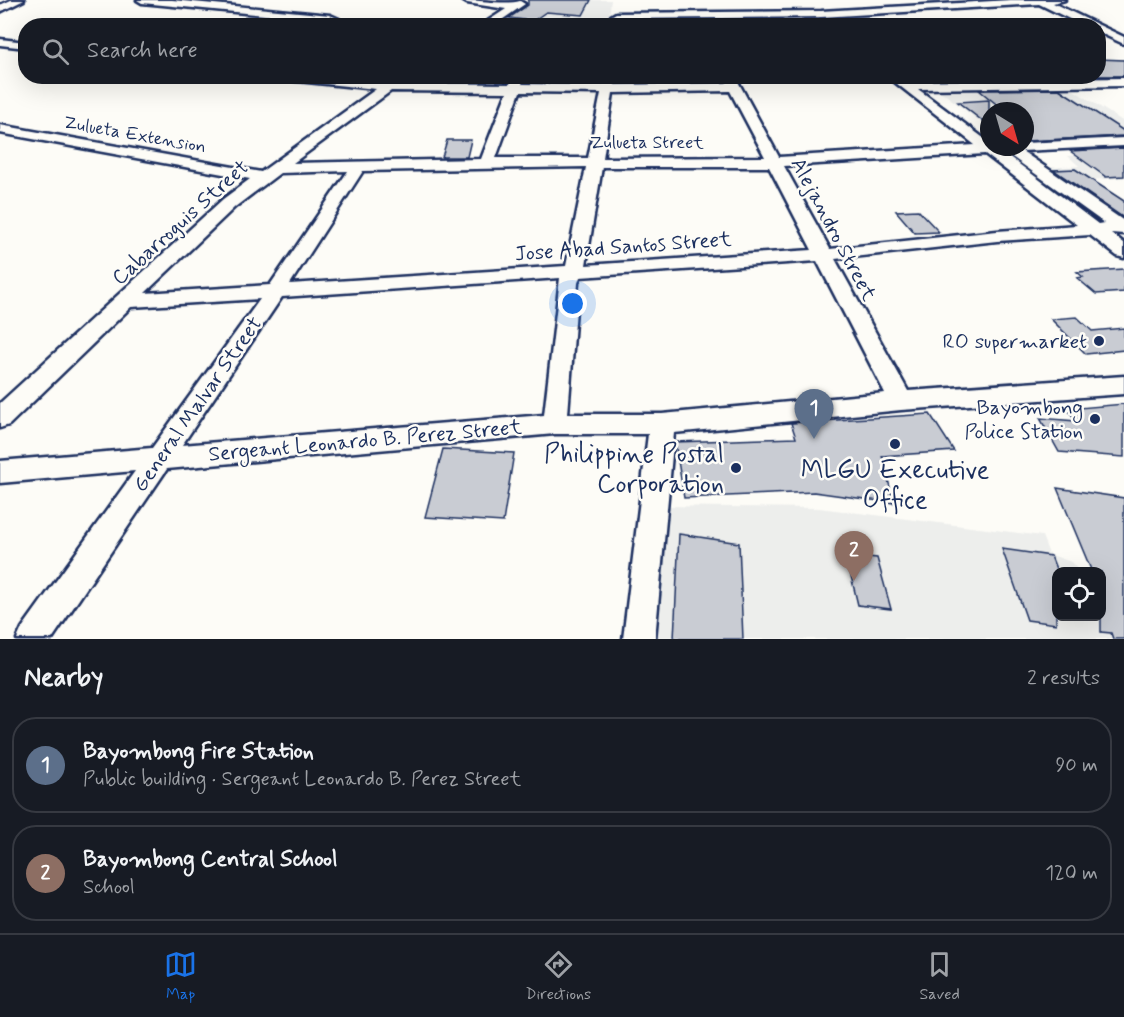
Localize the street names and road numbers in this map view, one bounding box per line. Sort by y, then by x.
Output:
street label: Zulueta Extension [62,111,208,159]
street label: Zulueta Street [590,131,704,155]
street label: Alejandro Street [784,153,883,307]
street label: Cabarroguis Street [106,154,255,292]
street label: Jose Abad Santos Street [514,225,733,269]
street label: General Malvar Street [127,311,269,498]
street label: Sergeant Leonardo B. Perez Street [207,413,524,470]

